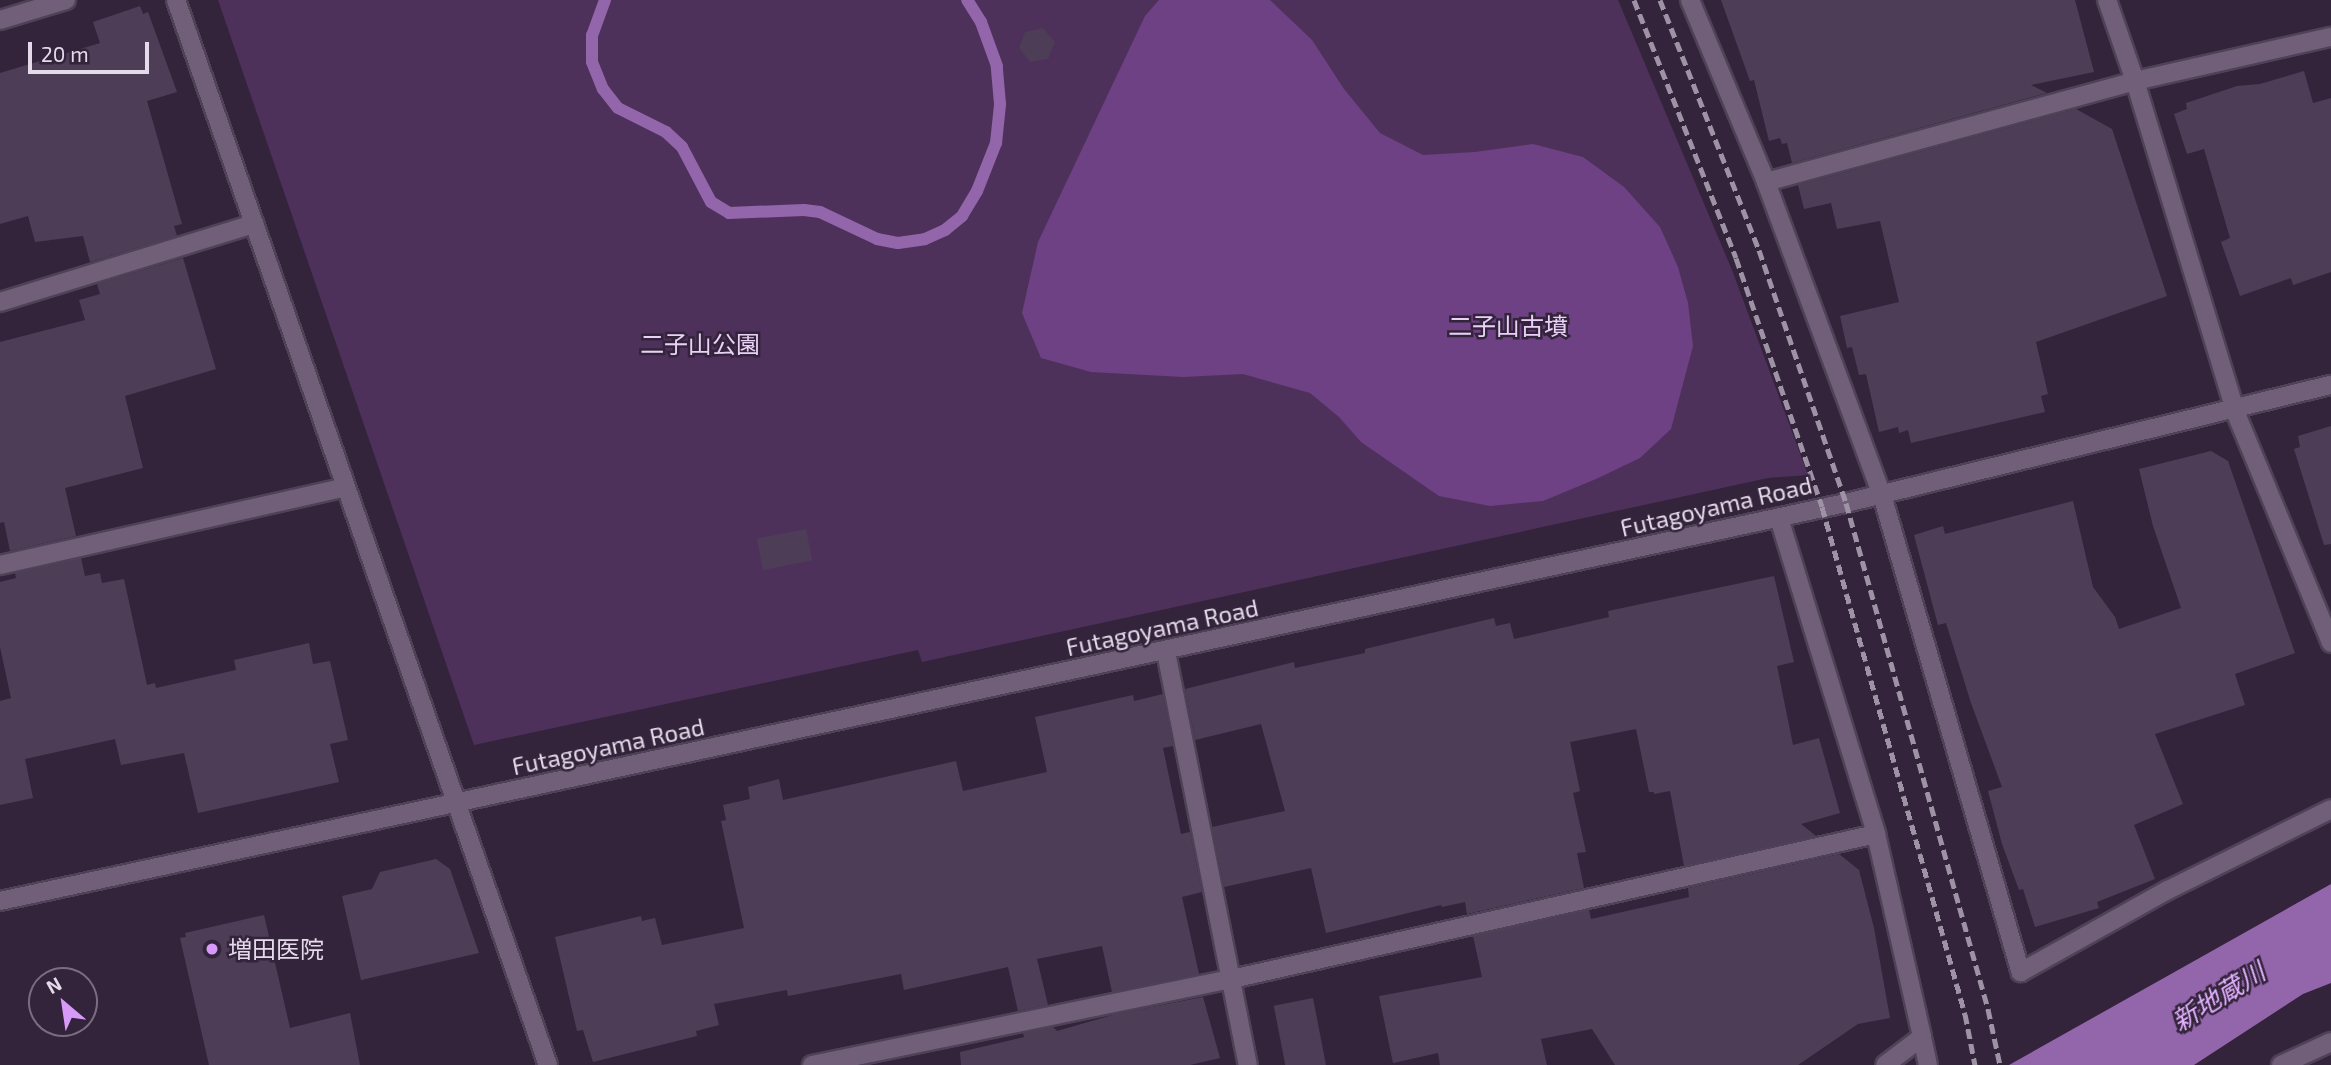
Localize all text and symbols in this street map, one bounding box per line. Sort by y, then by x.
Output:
scale bar [32,28,152,72]
text: 20 m [41,41,89,66]
park label: 二子山古墳 [1448,312,1568,340]
park label: 二子山公園 [640,330,760,358]
street label: Futagoyama Road [1617,470,1815,542]
street label: Futagoyama Road [1063,593,1261,661]
street label: Futagoyama Road [509,712,707,780]
place label: 増田医院 [228,935,324,963]
marker: 増田医院 [202,939,222,959]
water label: 新地蔵川 [2166,955,2270,1037]
north arrow [28,967,98,1037]
text: N [42,972,65,998]

